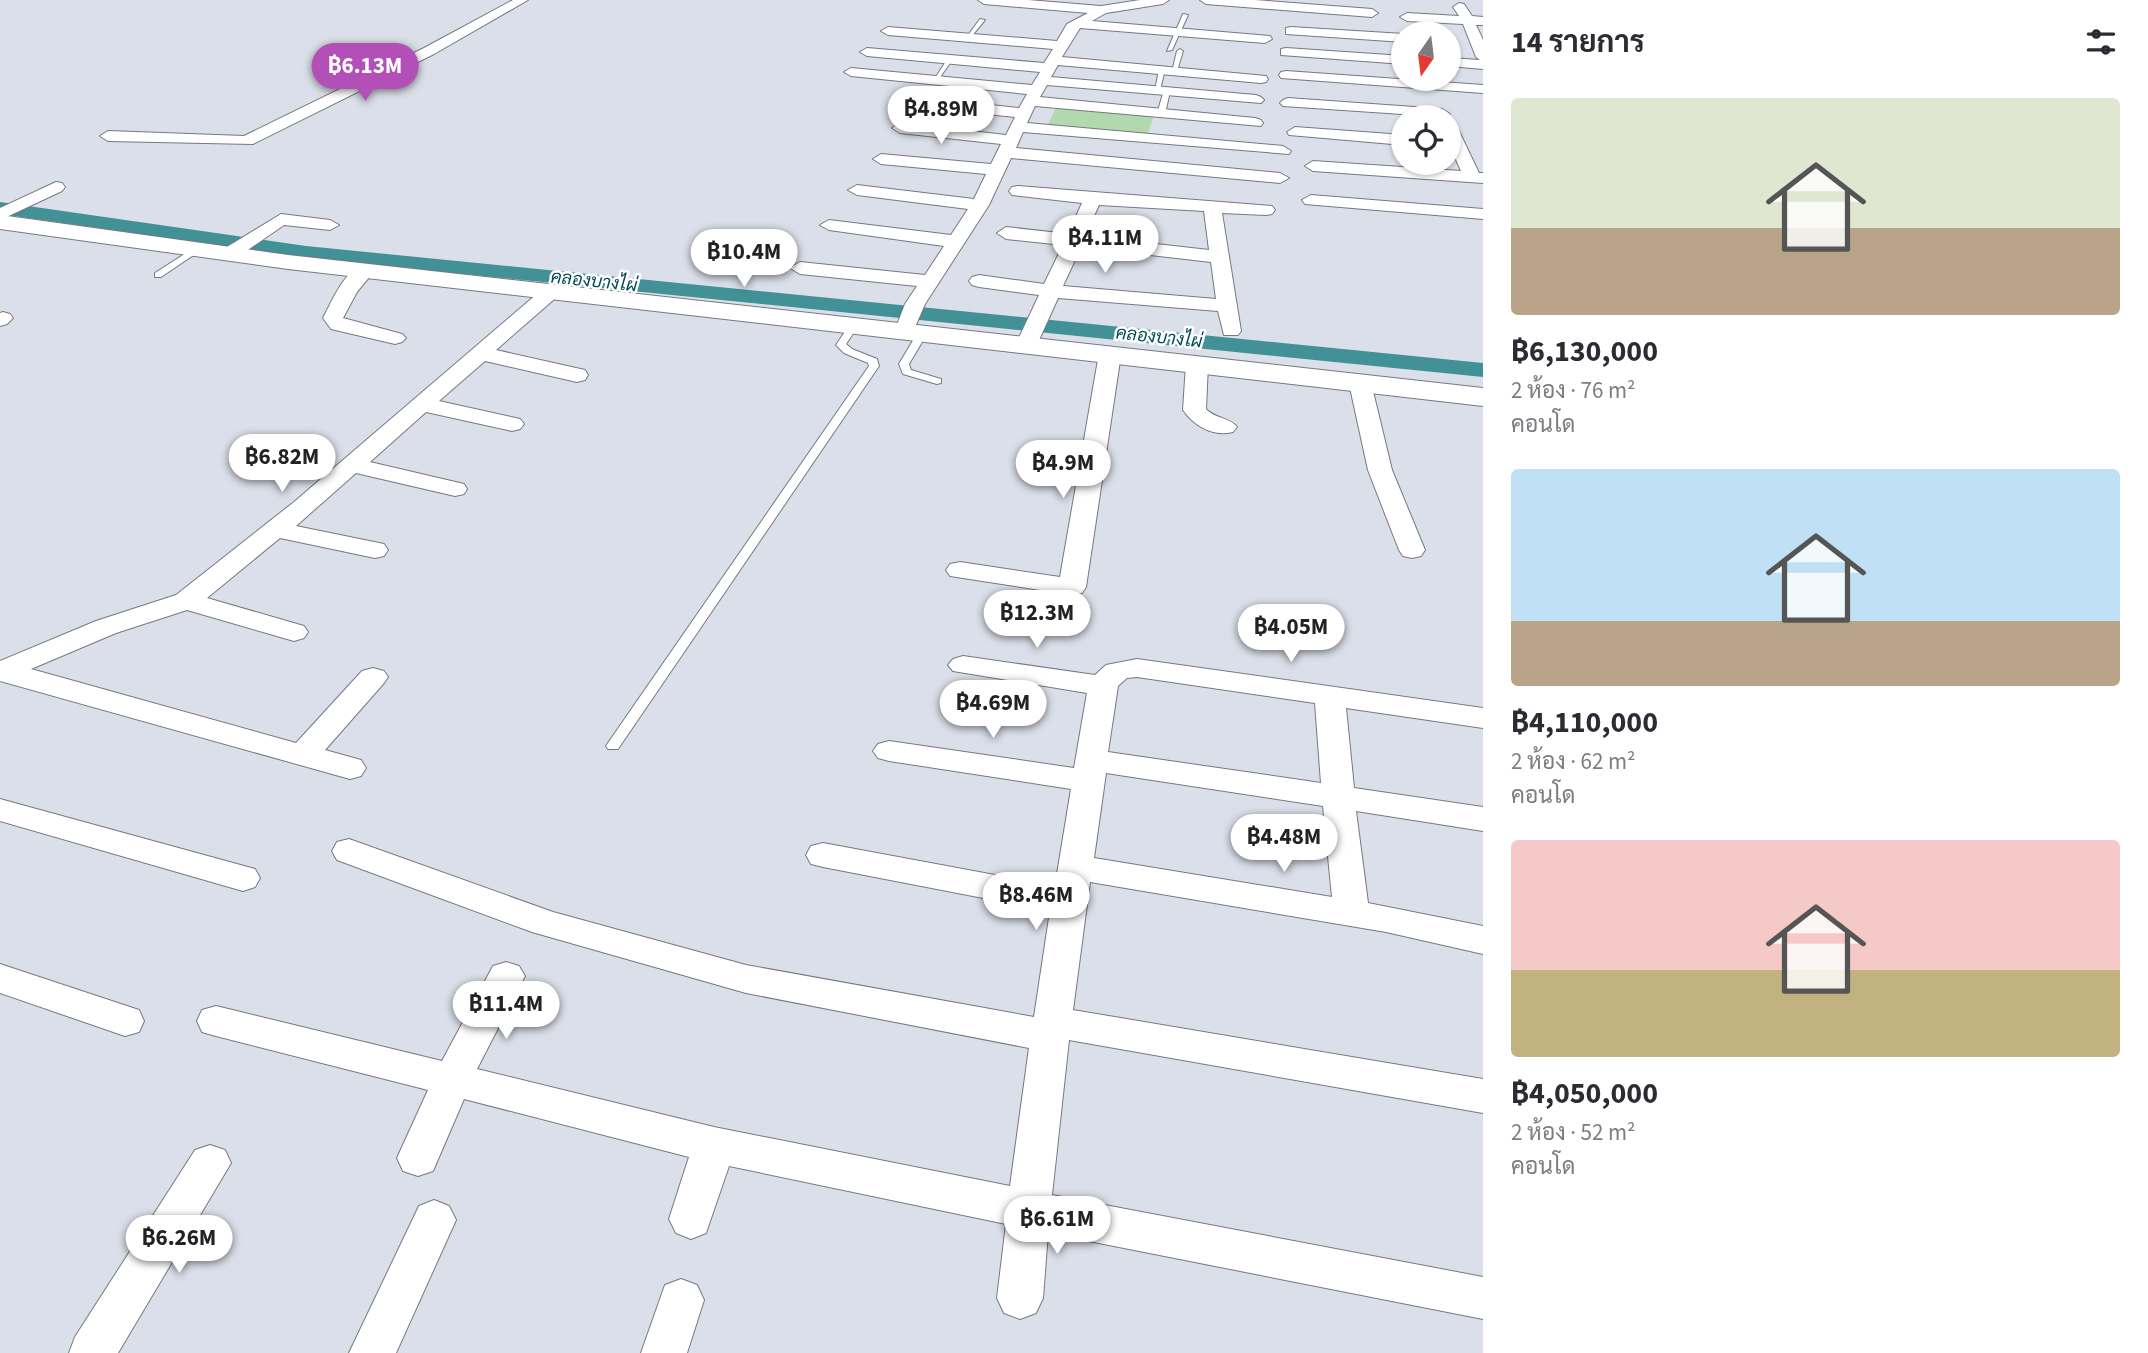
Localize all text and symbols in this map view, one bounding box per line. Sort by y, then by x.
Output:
north arrow [1391,21,1461,91]
map controls [1391,21,1461,175]
text: 14 รายการ [1511,21,1645,64]
icon: filters [2082,23,2120,61]
pin: ฿6.13M [308,43,422,103]
text: ฿6.13M [328,49,402,82]
pin: ฿4.89M [884,86,998,146]
text: ฿4.89M [904,92,978,125]
button: locate [1391,105,1461,175]
icon: home [1753,144,1879,270]
pin: ฿4.11M [1048,216,1162,275]
text: ฿4.11M [1068,221,1142,254]
pin: ฿10.4M [687,230,801,289]
text: ฿10.4M [707,235,781,268]
water label: คลองบางไผ่ [549,264,640,299]
water label: คลองบางไผ่ [1114,320,1205,355]
text: ฿6,130,000 [1511,330,1658,373]
text: 2 ห้อง · 76 m² [1511,374,1636,407]
text: คอนโด [1511,408,1575,441]
pin: ฿6.82M [225,434,339,494]
text: ฿6.82M [245,440,319,473]
pin: ฿4.9M [1014,440,1112,500]
text: ฿4.9M [1032,446,1094,479]
icon: home [1753,515,1879,641]
pin: ฿12.3M [980,590,1094,650]
text: ฿12.3M [1000,596,1074,629]
pin: ฿4.05M [1234,604,1348,664]
text: ฿4.05M [1254,610,1328,643]
pin: ฿4.69M [936,680,1050,740]
text: ฿4.69M [956,686,1030,719]
text: ฿4,110,000 [1511,701,1658,744]
text: 2 ห้อง · 62 m² [1511,745,1636,778]
text: คอนโด [1511,779,1575,812]
pin: ฿4.48M [1227,814,1341,874]
text: ฿4.48M [1247,820,1321,853]
pin: ฿8.46M [979,872,1093,932]
text: ฿8.46M [999,878,1073,911]
icon: home [1753,886,1879,1012]
pin: ฿11.4M [449,982,563,1041]
text: ฿11.4M [469,987,543,1020]
text: ฿4,050,000 [1511,1072,1658,1115]
text: 2 ห้อง · 52 m² [1511,1116,1636,1149]
text: คอนโด [1511,1150,1575,1183]
pin: ฿6.61M [1000,1196,1114,1256]
text: ฿6.61M [1020,1202,1094,1235]
pin: ฿6.26M [122,1216,236,1275]
text: ฿6.26M [142,1221,216,1254]

